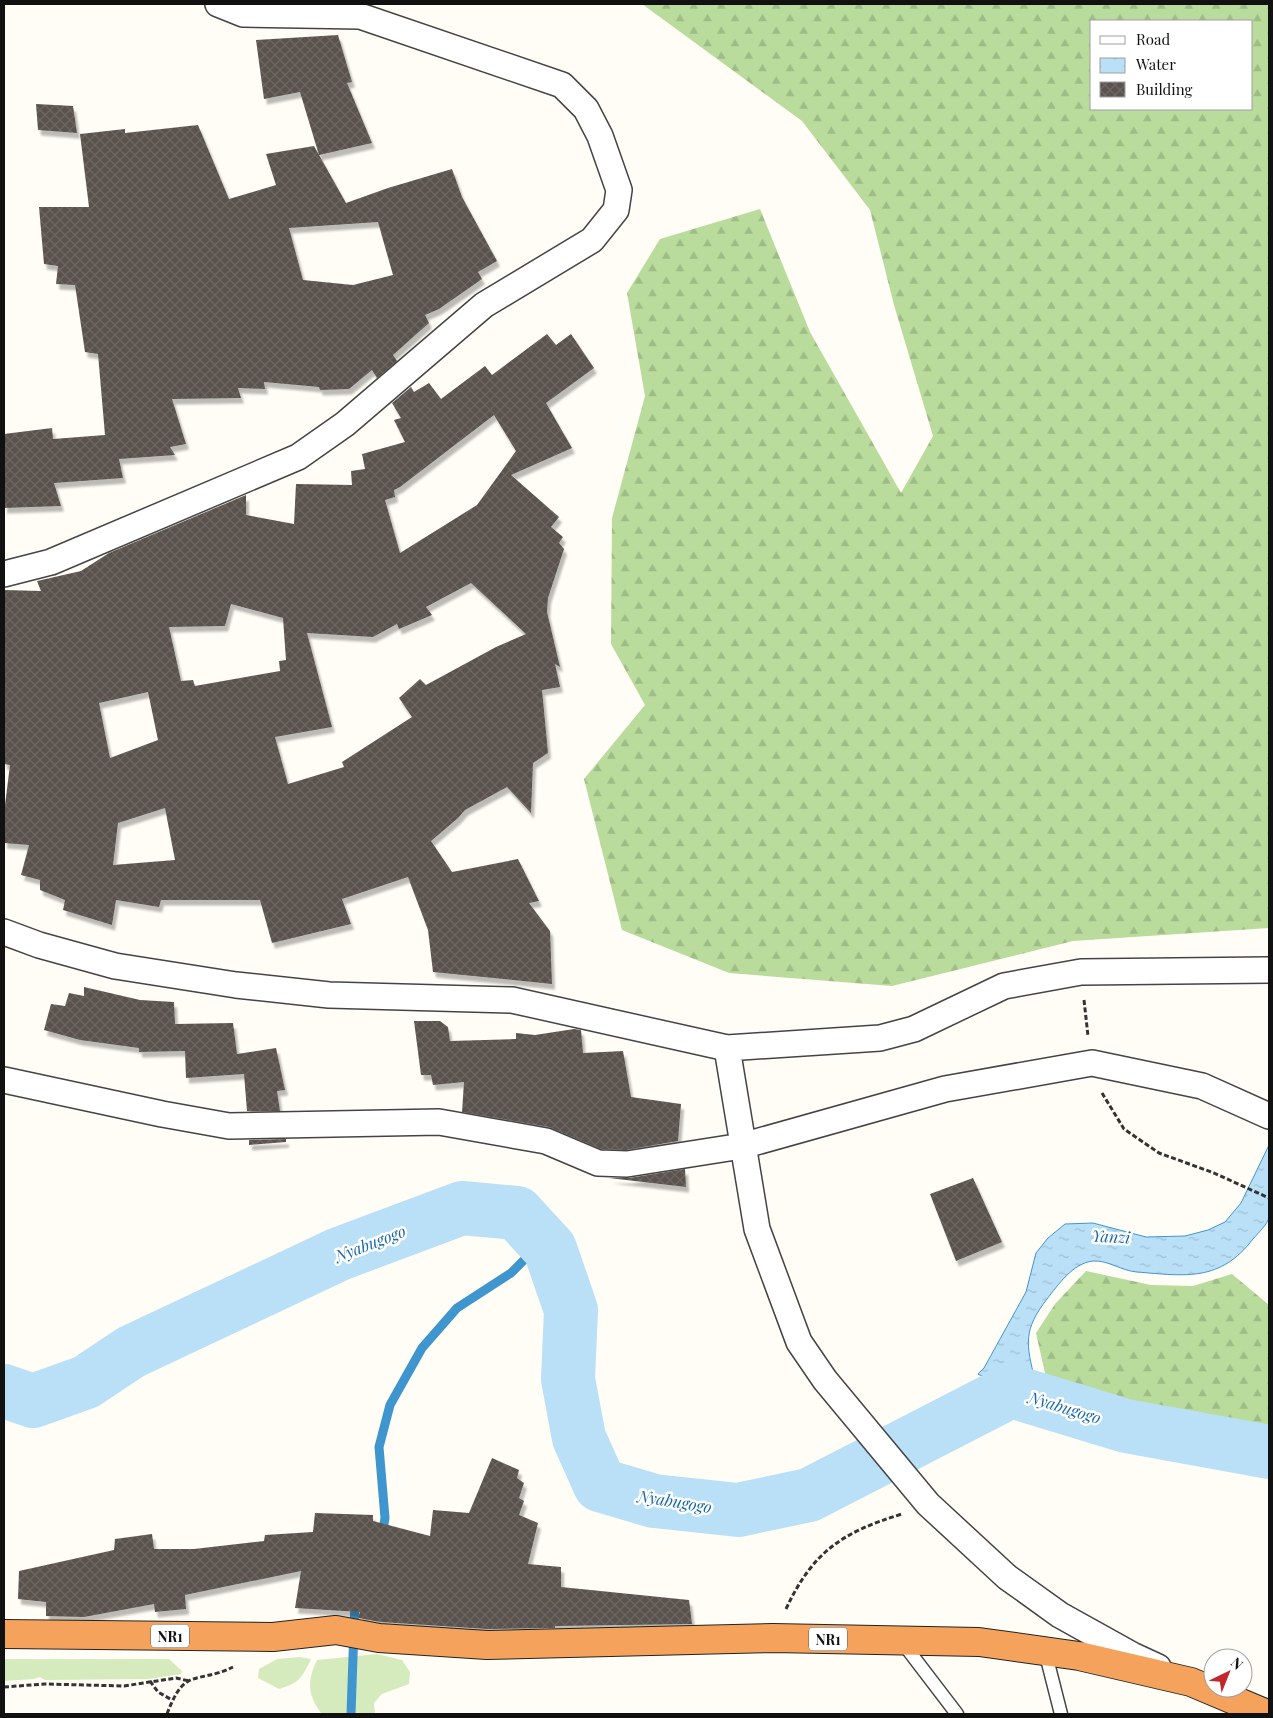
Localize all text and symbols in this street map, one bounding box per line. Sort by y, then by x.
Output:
legend [1090,20,1253,110]
text: Road [1136,29,1170,49]
text: Water [1135,54,1176,74]
text: Building [1136,79,1193,99]
water label: Nyabugogo [330,1220,409,1267]
water label: Yanzi [1091,1225,1132,1248]
water label: Nyabugogo [1025,1386,1104,1428]
water label: Nyabugogo [635,1485,713,1517]
road number: NR1 [151,1624,189,1648]
road number: NR1 [809,1628,847,1650]
north arrow [1203,1648,1253,1698]
text: N [1227,1653,1247,1674]

